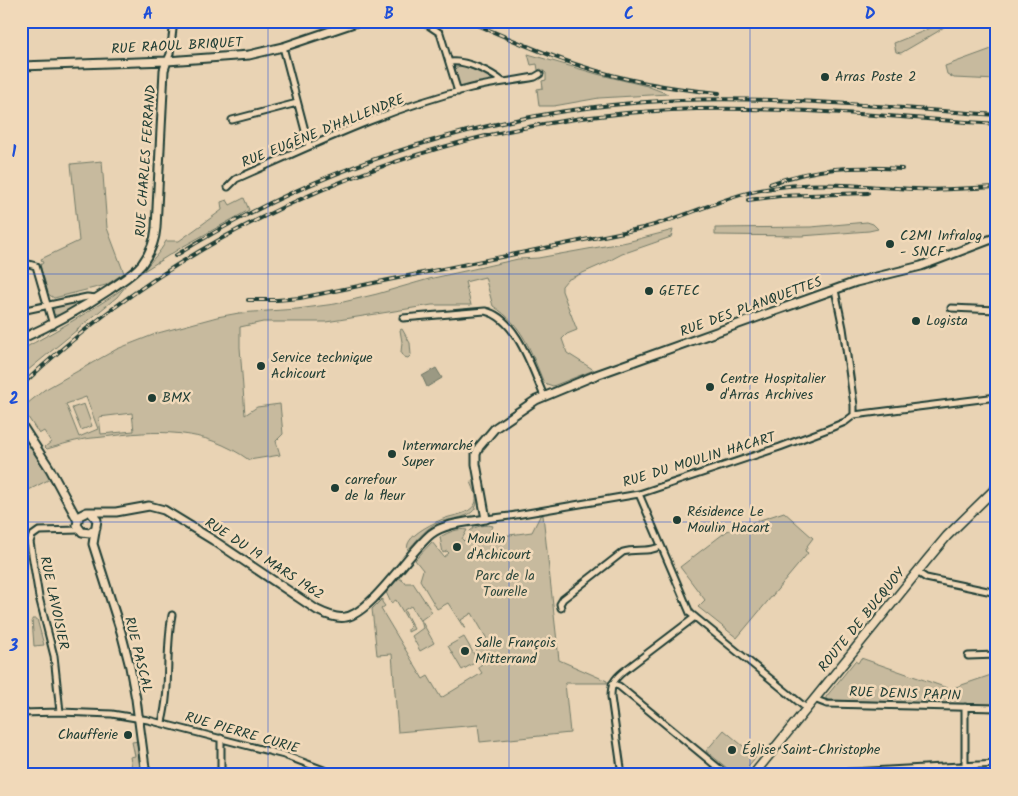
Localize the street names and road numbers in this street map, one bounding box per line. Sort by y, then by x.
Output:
street label: RUE RAOUL BRIQUET [111,31,245,60]
street label: RUE CHARLES FERRAND [130,84,162,238]
street label: RUE EUGÈNE D'HALLENDRE [238,88,409,174]
street label: RUE DES PLANQUETTES [677,271,826,343]
street label: RUE DU MOULIN HACART [620,426,780,494]
street label: RUE DU 19 MARS 1962 [200,512,328,606]
street label: RUE LAVOISIER [33,554,75,652]
street label: ROUTE DE BUCQUOY [813,562,912,677]
street label: RUE PASCAL [118,614,158,696]
street label: RUE DENIS PAPIN [849,681,962,707]
street label: RUE PIERRE CURIE [182,706,303,760]

